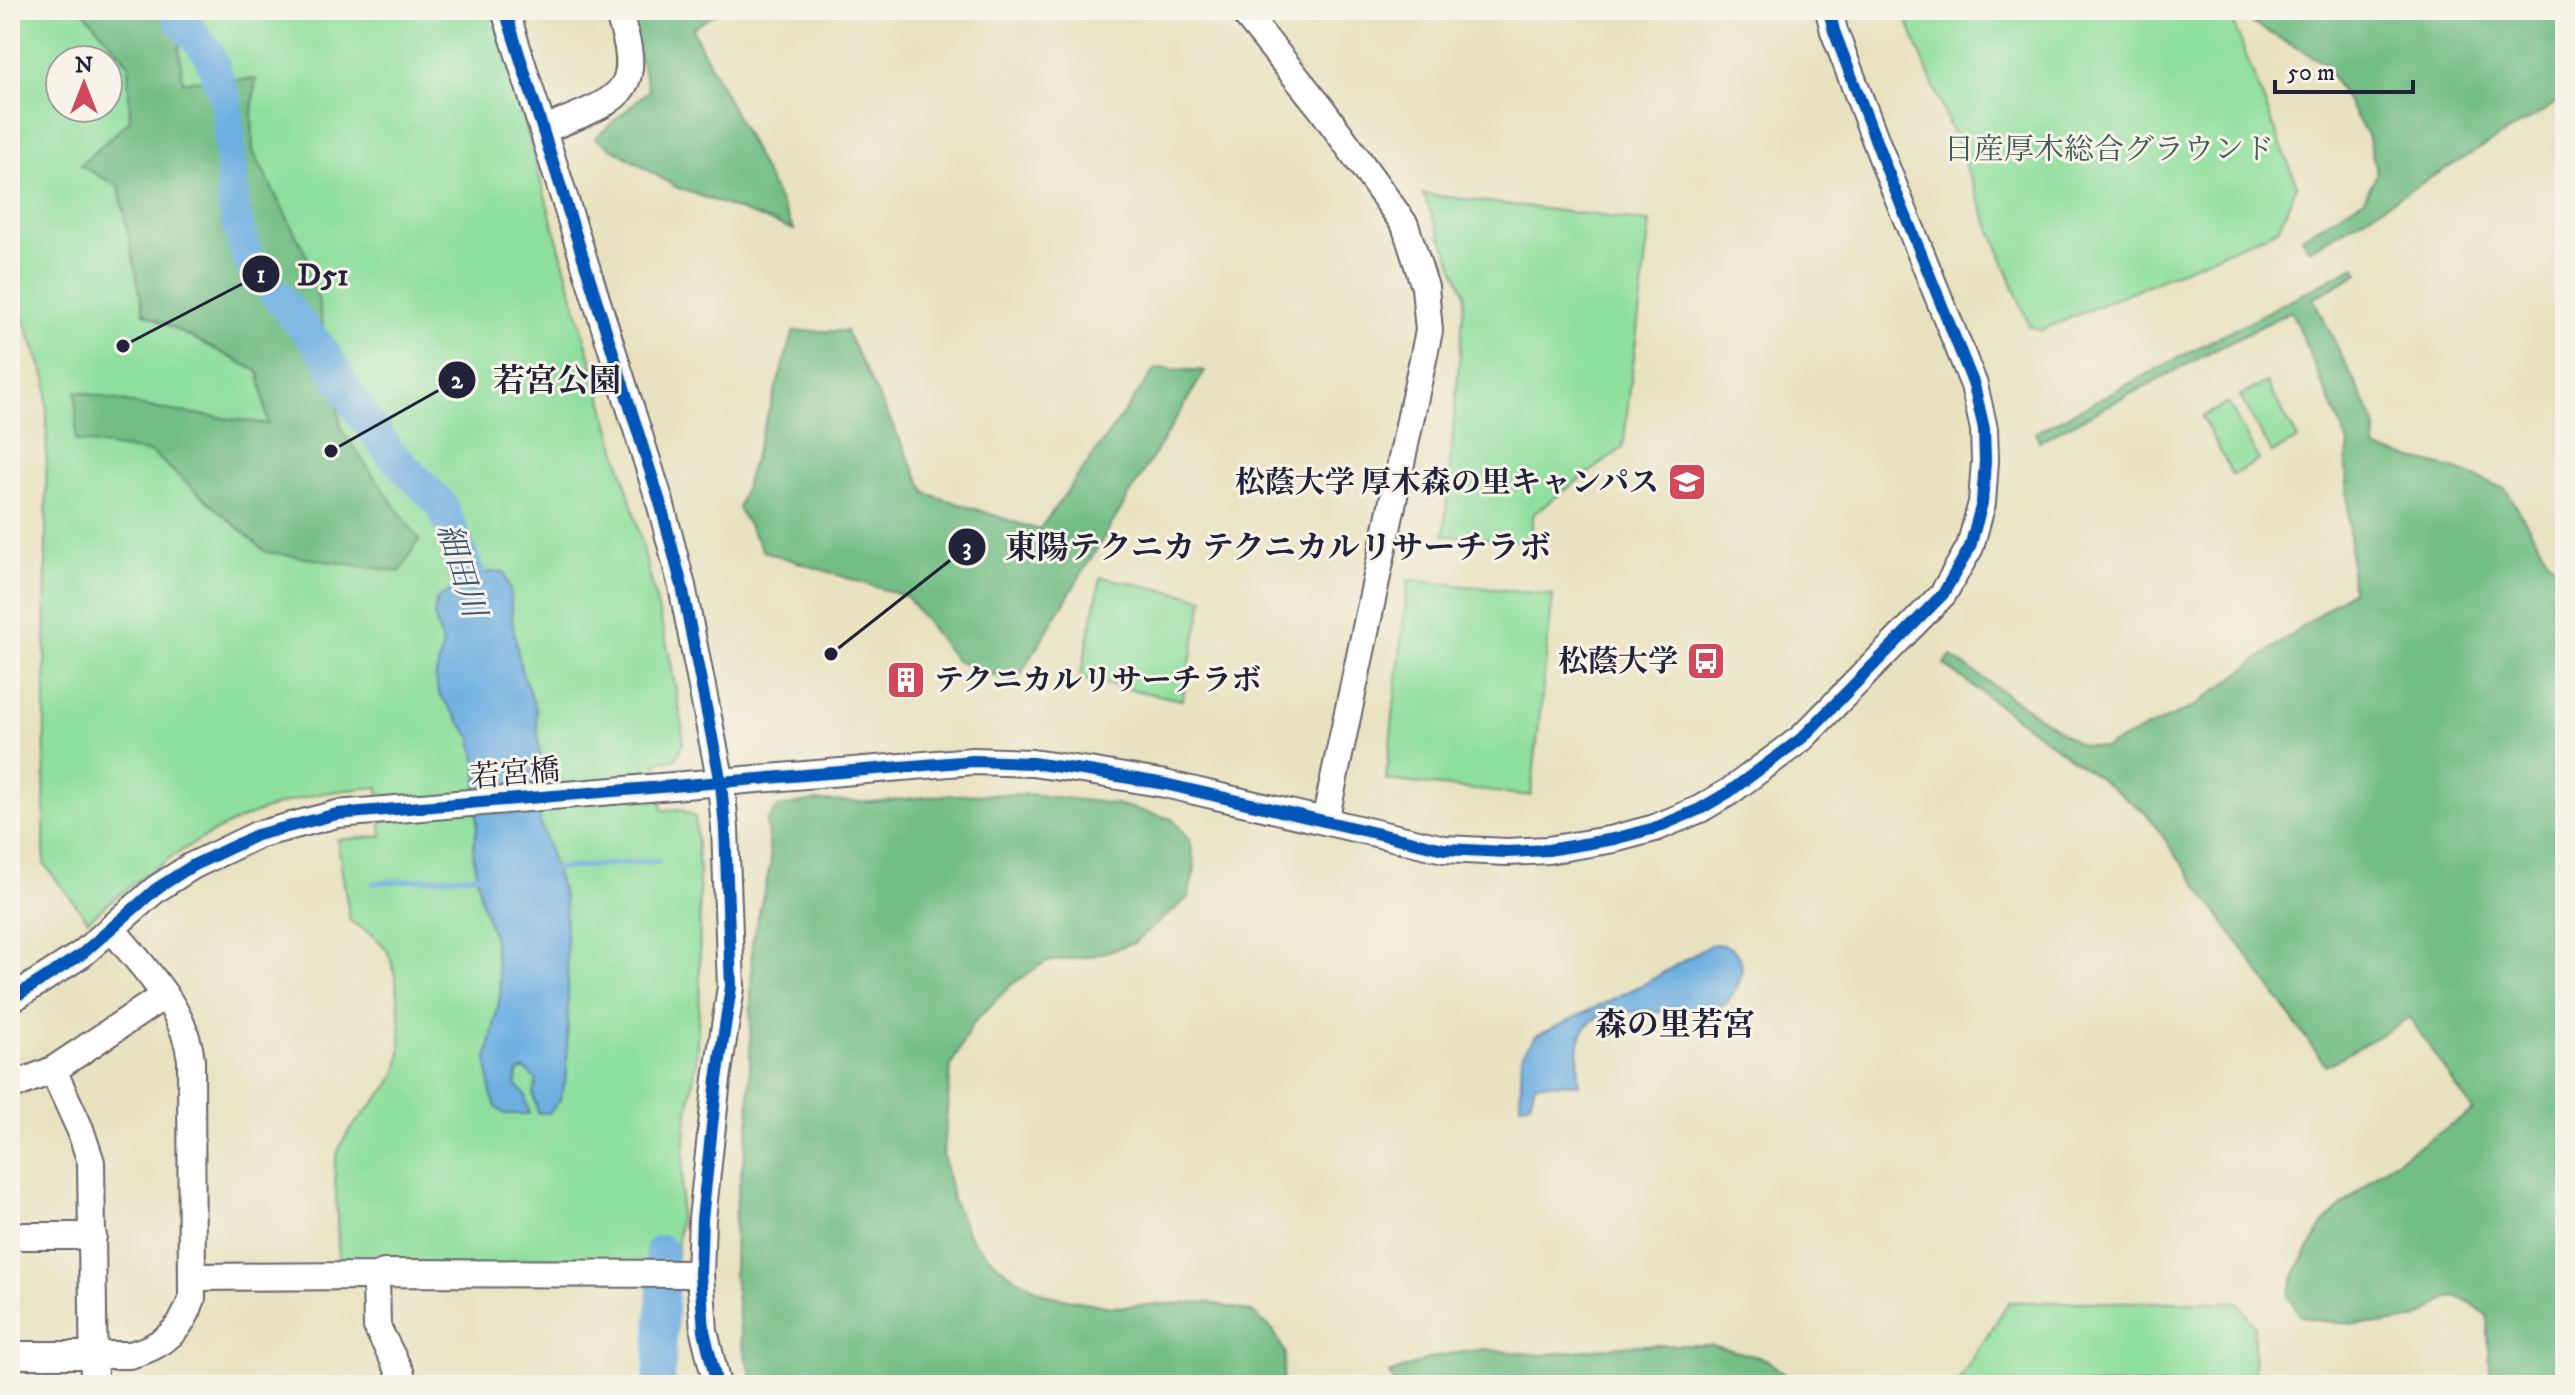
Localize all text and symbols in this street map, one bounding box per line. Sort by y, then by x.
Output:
north arrow [44,44,124,124]
scale bar [2275,44,2413,94]
text: N [75,52,93,79]
text: 50 m [2287,58,2335,88]
park label: 日産厚木総合グラウンド [1944,132,2274,169]
callout: D51 [241,246,365,302]
text: D51 [297,256,349,296]
text: 1 [257,260,266,290]
callout: 若宮公園 [437,352,637,408]
text: 若宮公園 [493,362,621,402]
text: 2 [451,366,464,396]
school or university icon: 松蔭大学 厚木森の里キャンパス [1666,461,1708,503]
place label: 松蔭大学 厚木森の里キャンパス [1235,465,1659,502]
water label: 細田川 [427,519,494,625]
callout: 東陽テクニカ テクニカルリサーチラボ [947,519,1570,575]
text: 東陽テクニカ テクニカルリサーチラボ [1005,529,1551,569]
text: 3 [963,533,972,563]
bus stop icon: 松蔭大学 [1685,640,1727,682]
place label: 松蔭大学 [1558,644,1678,681]
building icon: テクニカルリサーチラボ [885,659,927,701]
place label: テクニカルリサーチラボ [934,663,1262,700]
street label: 若宮橋 [469,752,562,797]
district label: 森の里若宮 [1595,1006,1755,1046]

